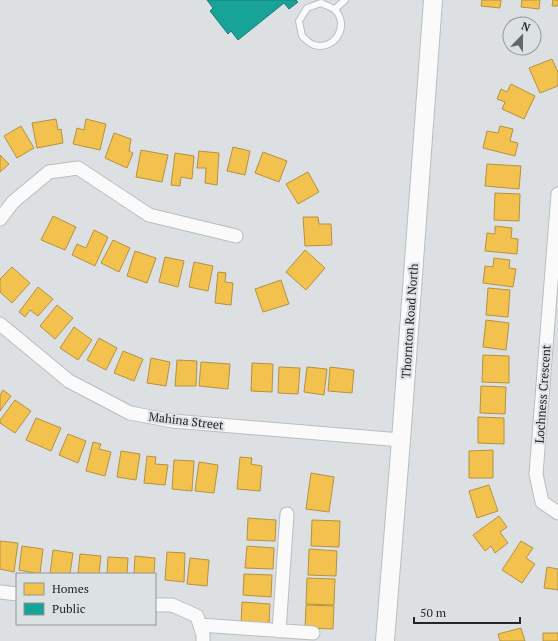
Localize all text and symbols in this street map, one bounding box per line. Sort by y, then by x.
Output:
north arrow [502,16,542,56]
text: N [519,19,533,35]
street label: Thornton Road North [398,263,421,379]
street label: Lochness Crescent [532,344,553,444]
street label: Mahina Street [148,408,225,433]
legend [16,573,156,625]
text: Homes [52,581,89,596]
scale bar [414,599,520,625]
text: Public [52,601,86,616]
text: 50 m [420,605,447,620]

